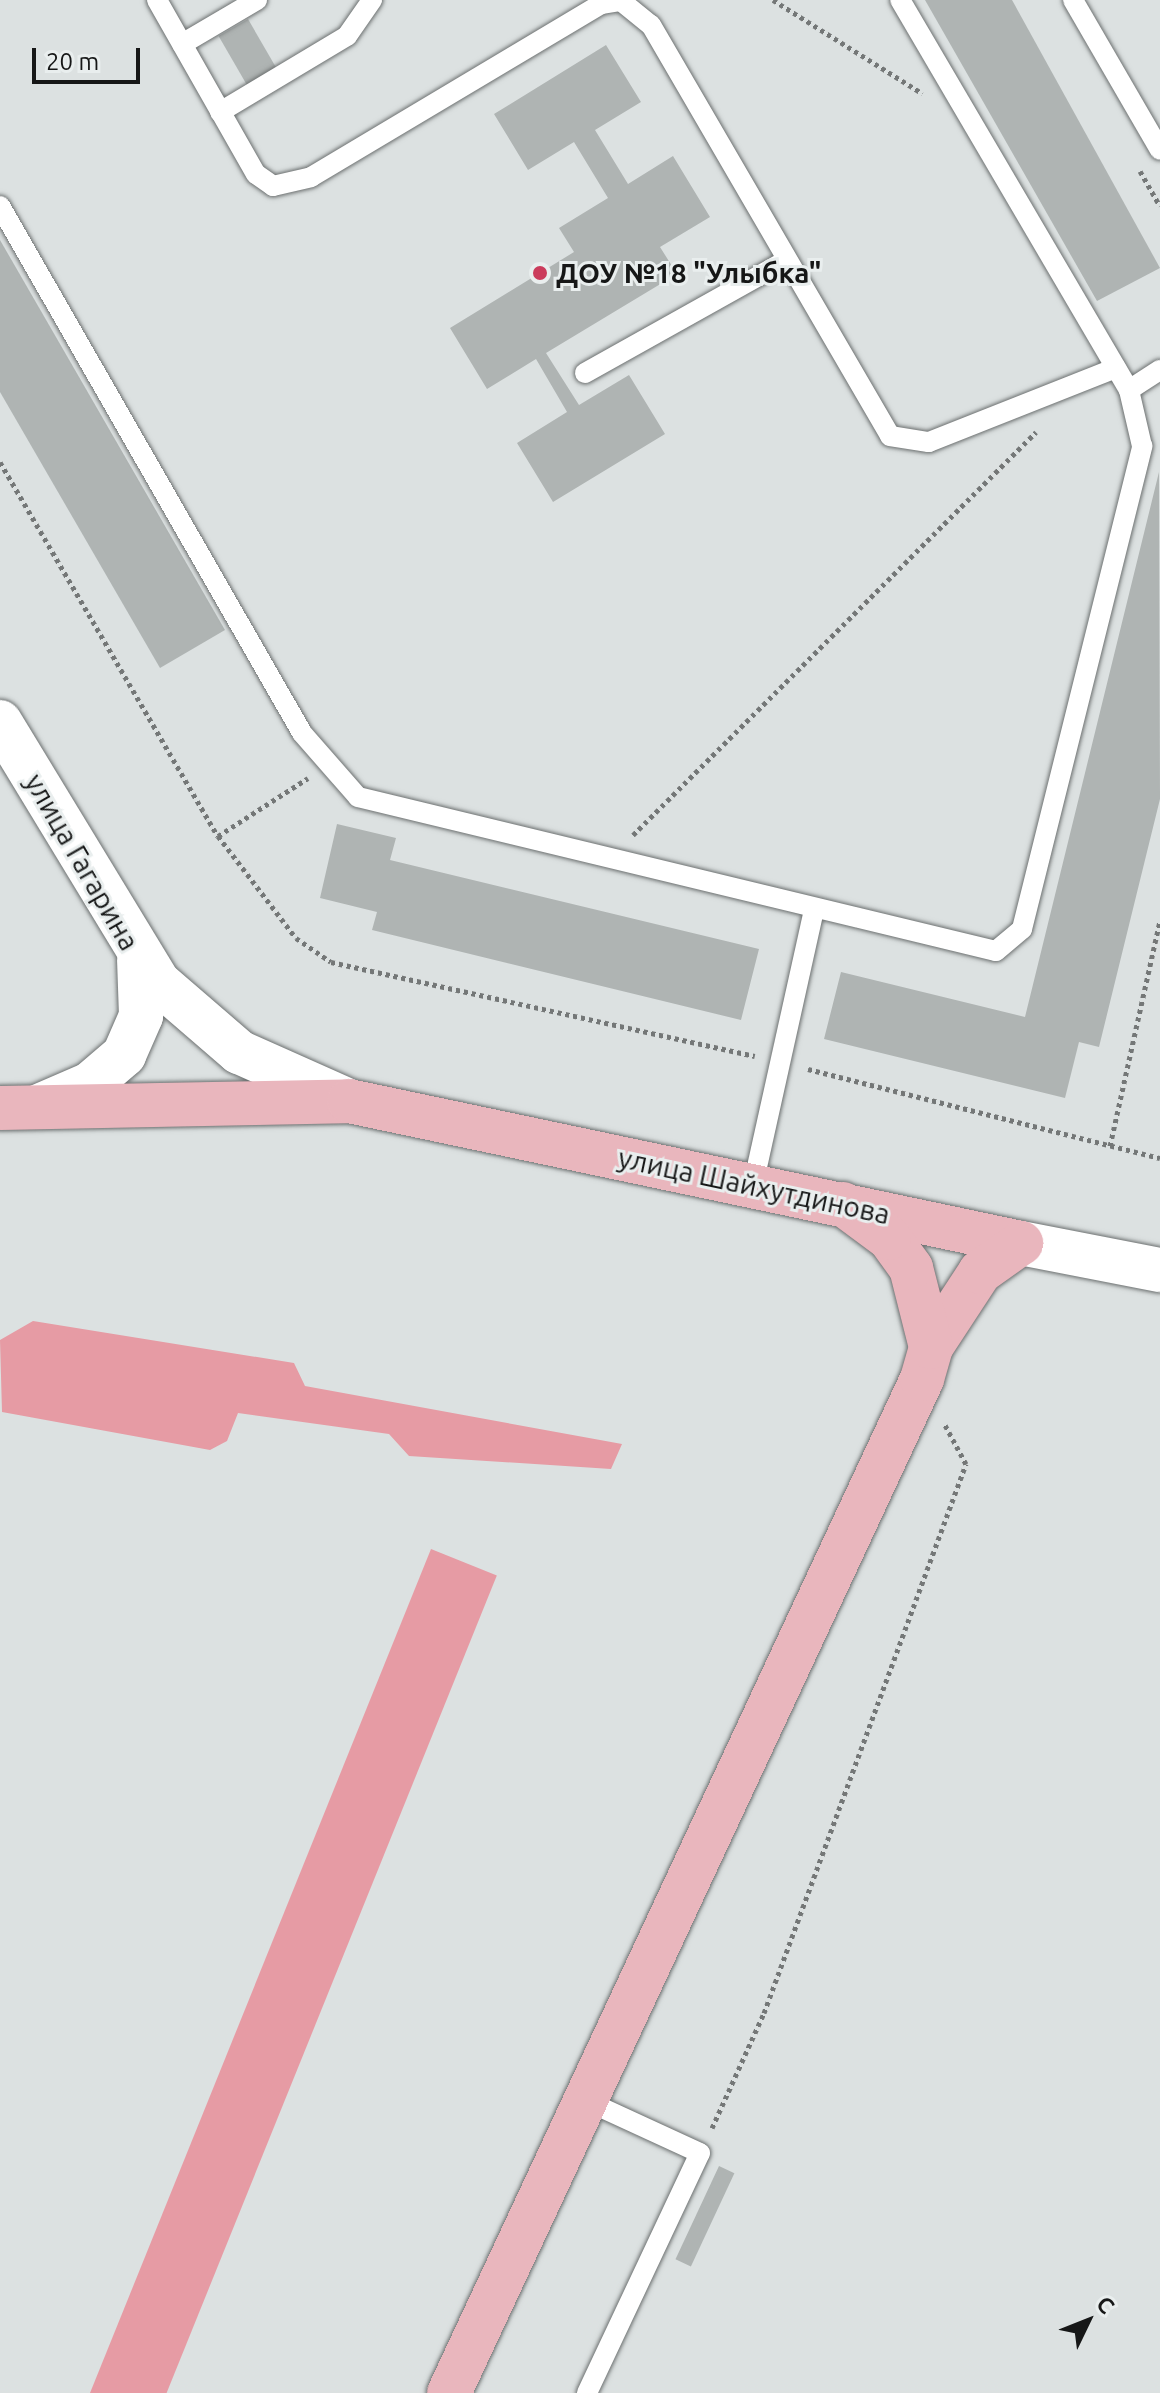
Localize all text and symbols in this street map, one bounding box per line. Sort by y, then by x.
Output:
scale bar [36,32,144,82]
text: 20 m [46,48,99,75]
place label: ДОУ №18 "Улыбка" [556,256,821,290]
marker: ДОУ №18 "Улыбка" [531,264,549,282]
street label: улица Гагарина [18,768,146,956]
street label: улица Шайхутдинова [615,1141,893,1231]
north arrow [1048,2281,1128,2361]
text: С [1092,2291,1120,2318]

